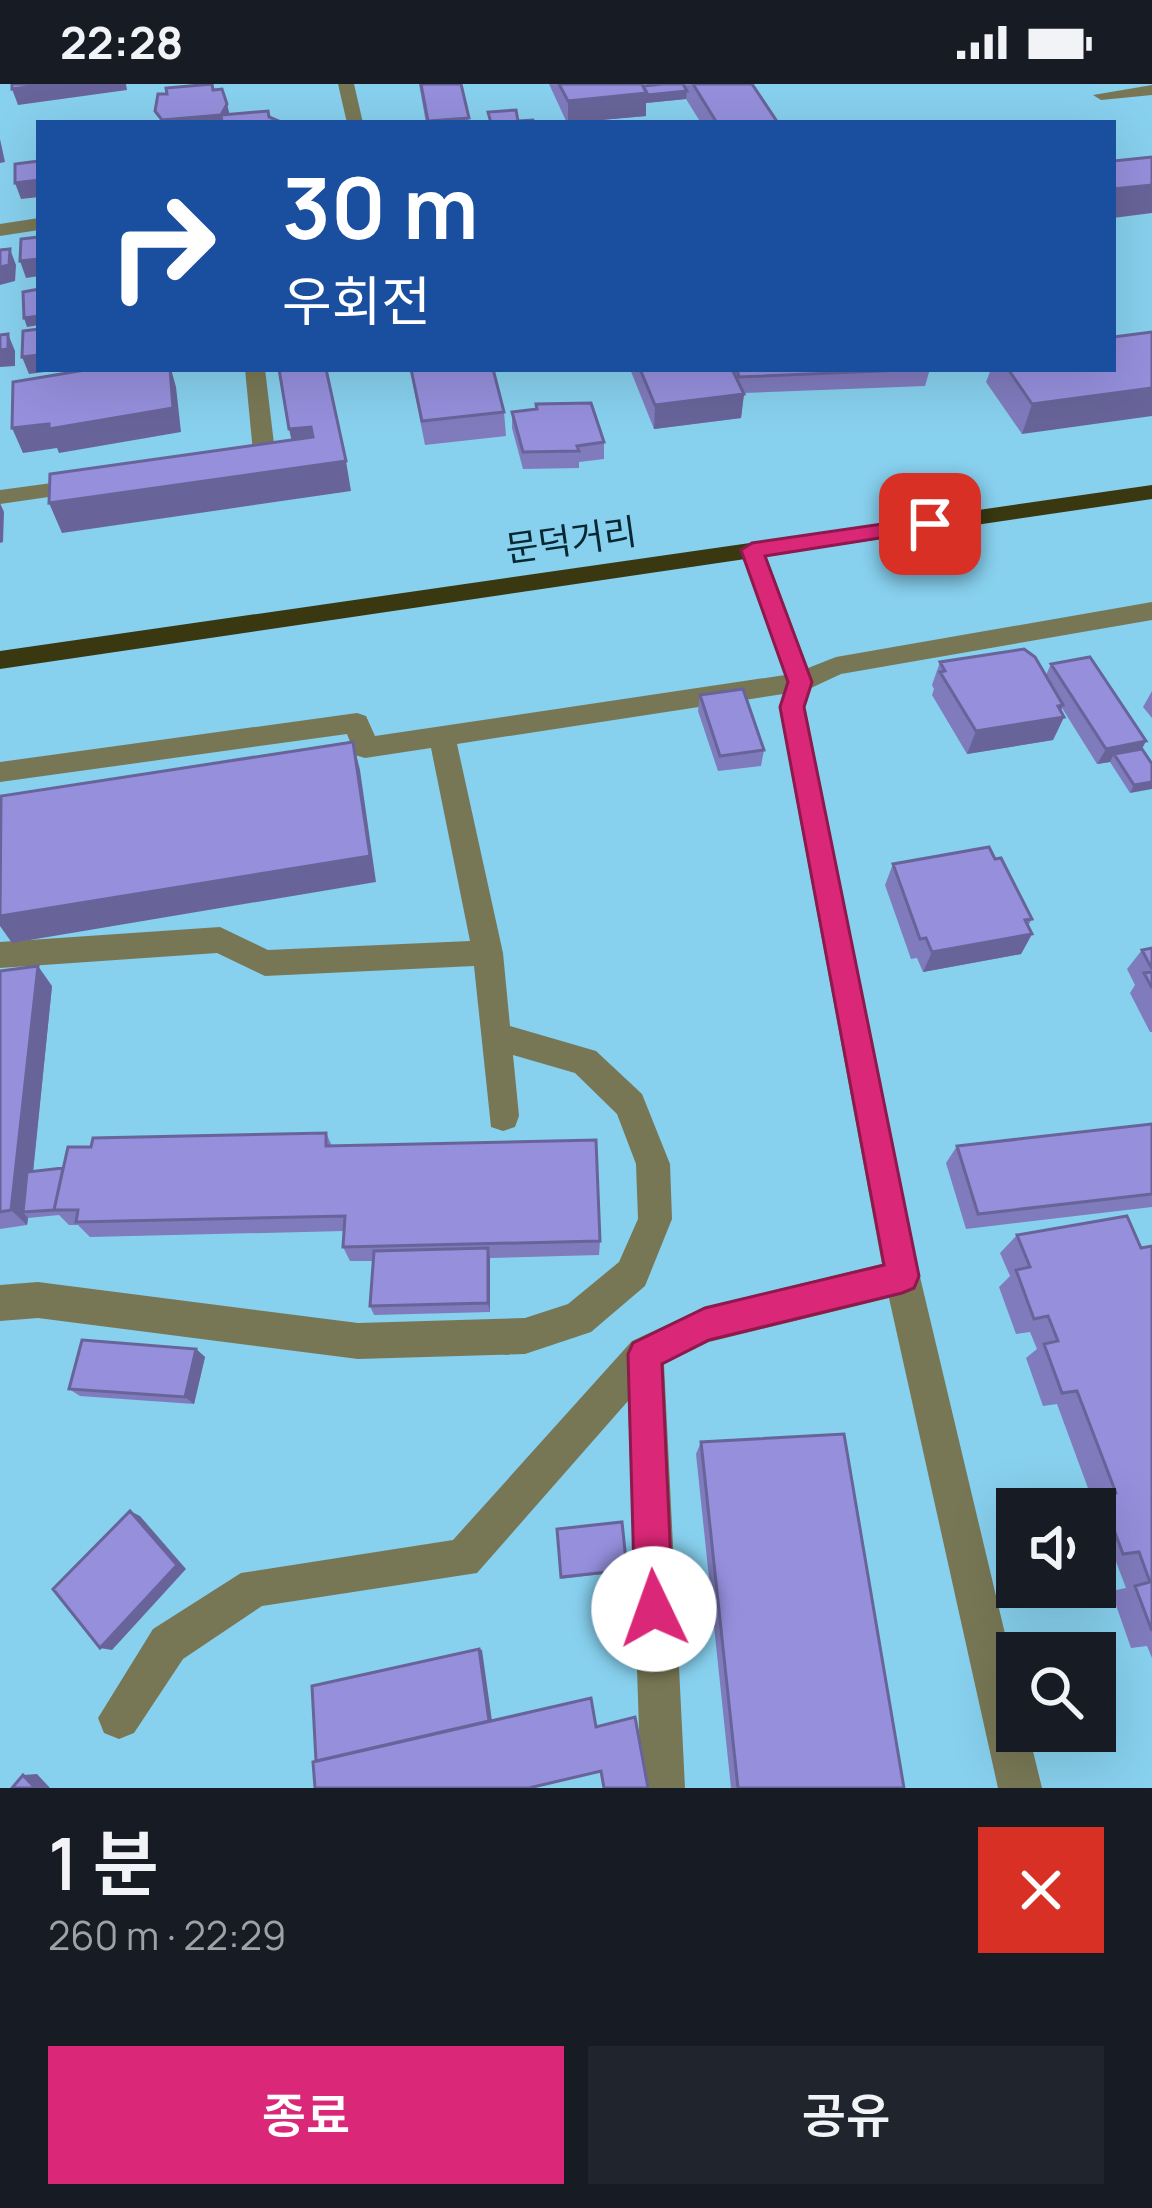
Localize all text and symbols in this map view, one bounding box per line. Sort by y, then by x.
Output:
text: 22:28 [60,11,183,73]
text: 30 m [282,149,478,264]
icon: right [84,168,240,324]
text: 우회전 [282,263,431,337]
pin [879,473,981,575]
icon: arrive [897,491,963,557]
street label: 문덕거리 [502,506,640,573]
map controls [996,1488,1116,1752]
button: sound [996,1488,1116,1608]
position arrow [591,1546,717,1672]
button: search [996,1632,1116,1752]
text: 1 분 [48,1813,159,1912]
button: close [978,1827,1104,1953]
text: 260 m · 22:29 [48,1908,286,1962]
button: 종료 [48,2046,564,2184]
button: 공유 [588,2046,1104,2184]

